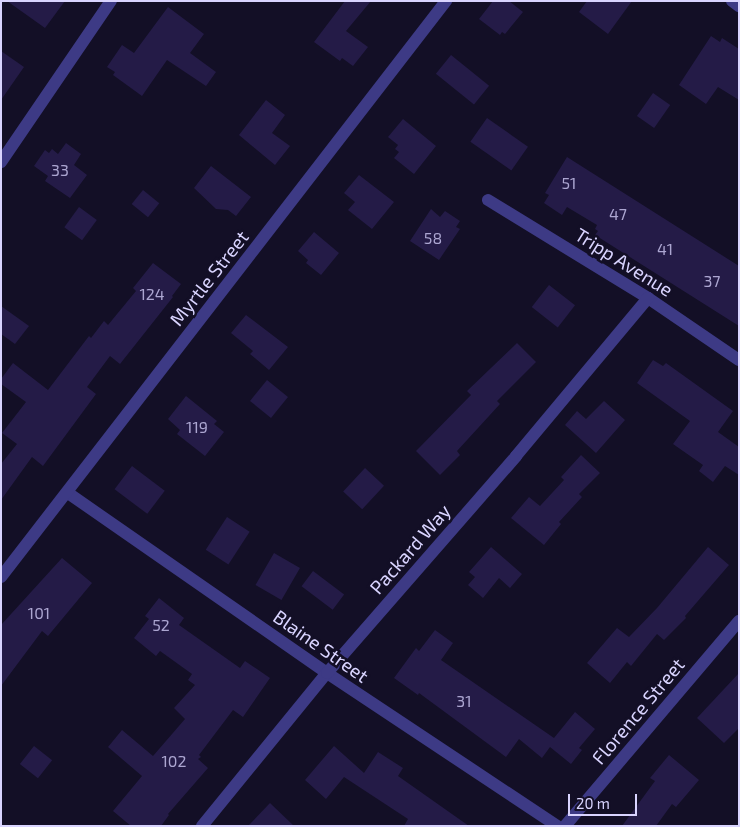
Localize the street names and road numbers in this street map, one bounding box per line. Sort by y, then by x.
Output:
street label: Tripp Avenue [571,223,677,301]
street label: Myrtle Street [165,226,253,330]
street label: Packard Way [365,499,455,599]
street label: Blaine Street [269,605,373,687]
street label: Florence Street [587,653,689,769]

